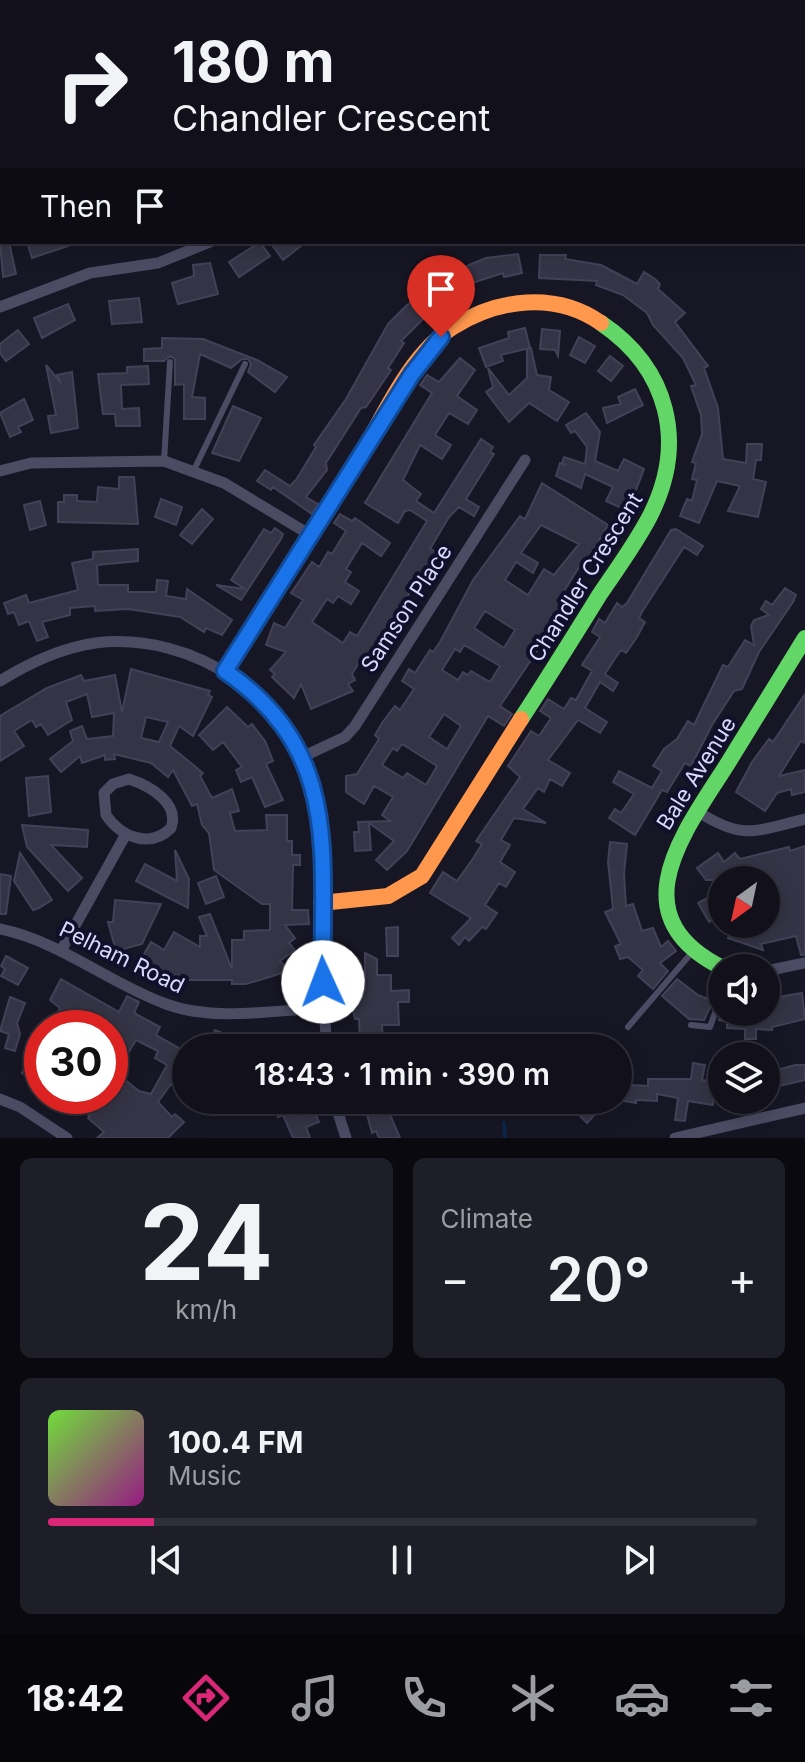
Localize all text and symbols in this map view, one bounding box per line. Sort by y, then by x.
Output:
text: 180 m [172,28,335,96]
icon: right [40,32,144,136]
text: Chandler Crescent [172,96,490,140]
icon: arrive [128,184,172,228]
text: Then [40,188,112,224]
pin [407,255,475,337]
icon: arrive [419,267,463,311]
street label: Chandler Crescent [522,488,648,666]
street label: Samson Place [355,539,457,677]
street label: Bale Avenue [651,712,741,834]
north arrow [708,866,780,938]
map controls [708,866,780,1114]
street label: Pelham Road [55,916,189,998]
position arrow [281,940,365,1024]
button: sound [708,954,780,1026]
speed limit sign: 30 [24,1010,128,1114]
button: layers [708,1042,780,1114]
text: 18:43 · 1 min · 390 m [254,1056,550,1092]
text: 24 [139,1179,273,1305]
text: Climate [441,1203,533,1234]
text: 20° [547,1243,651,1315]
text: − [441,1252,470,1306]
text: + [728,1252,757,1306]
text: km/h [175,1294,237,1325]
text: 100.4 FM [168,1424,303,1460]
text: Music [168,1460,242,1491]
icon: previous [144,1538,188,1582]
icon: pause [380,1538,424,1582]
icon: next [617,1538,661,1582]
icon: directions [178,1670,234,1726]
icon: music [287,1670,343,1726]
icon: phone [396,1670,452,1726]
icon: climate [505,1670,561,1726]
icon: car [614,1670,670,1726]
icon: filters [723,1670,779,1726]
text: 18:42 [27,1676,125,1720]

